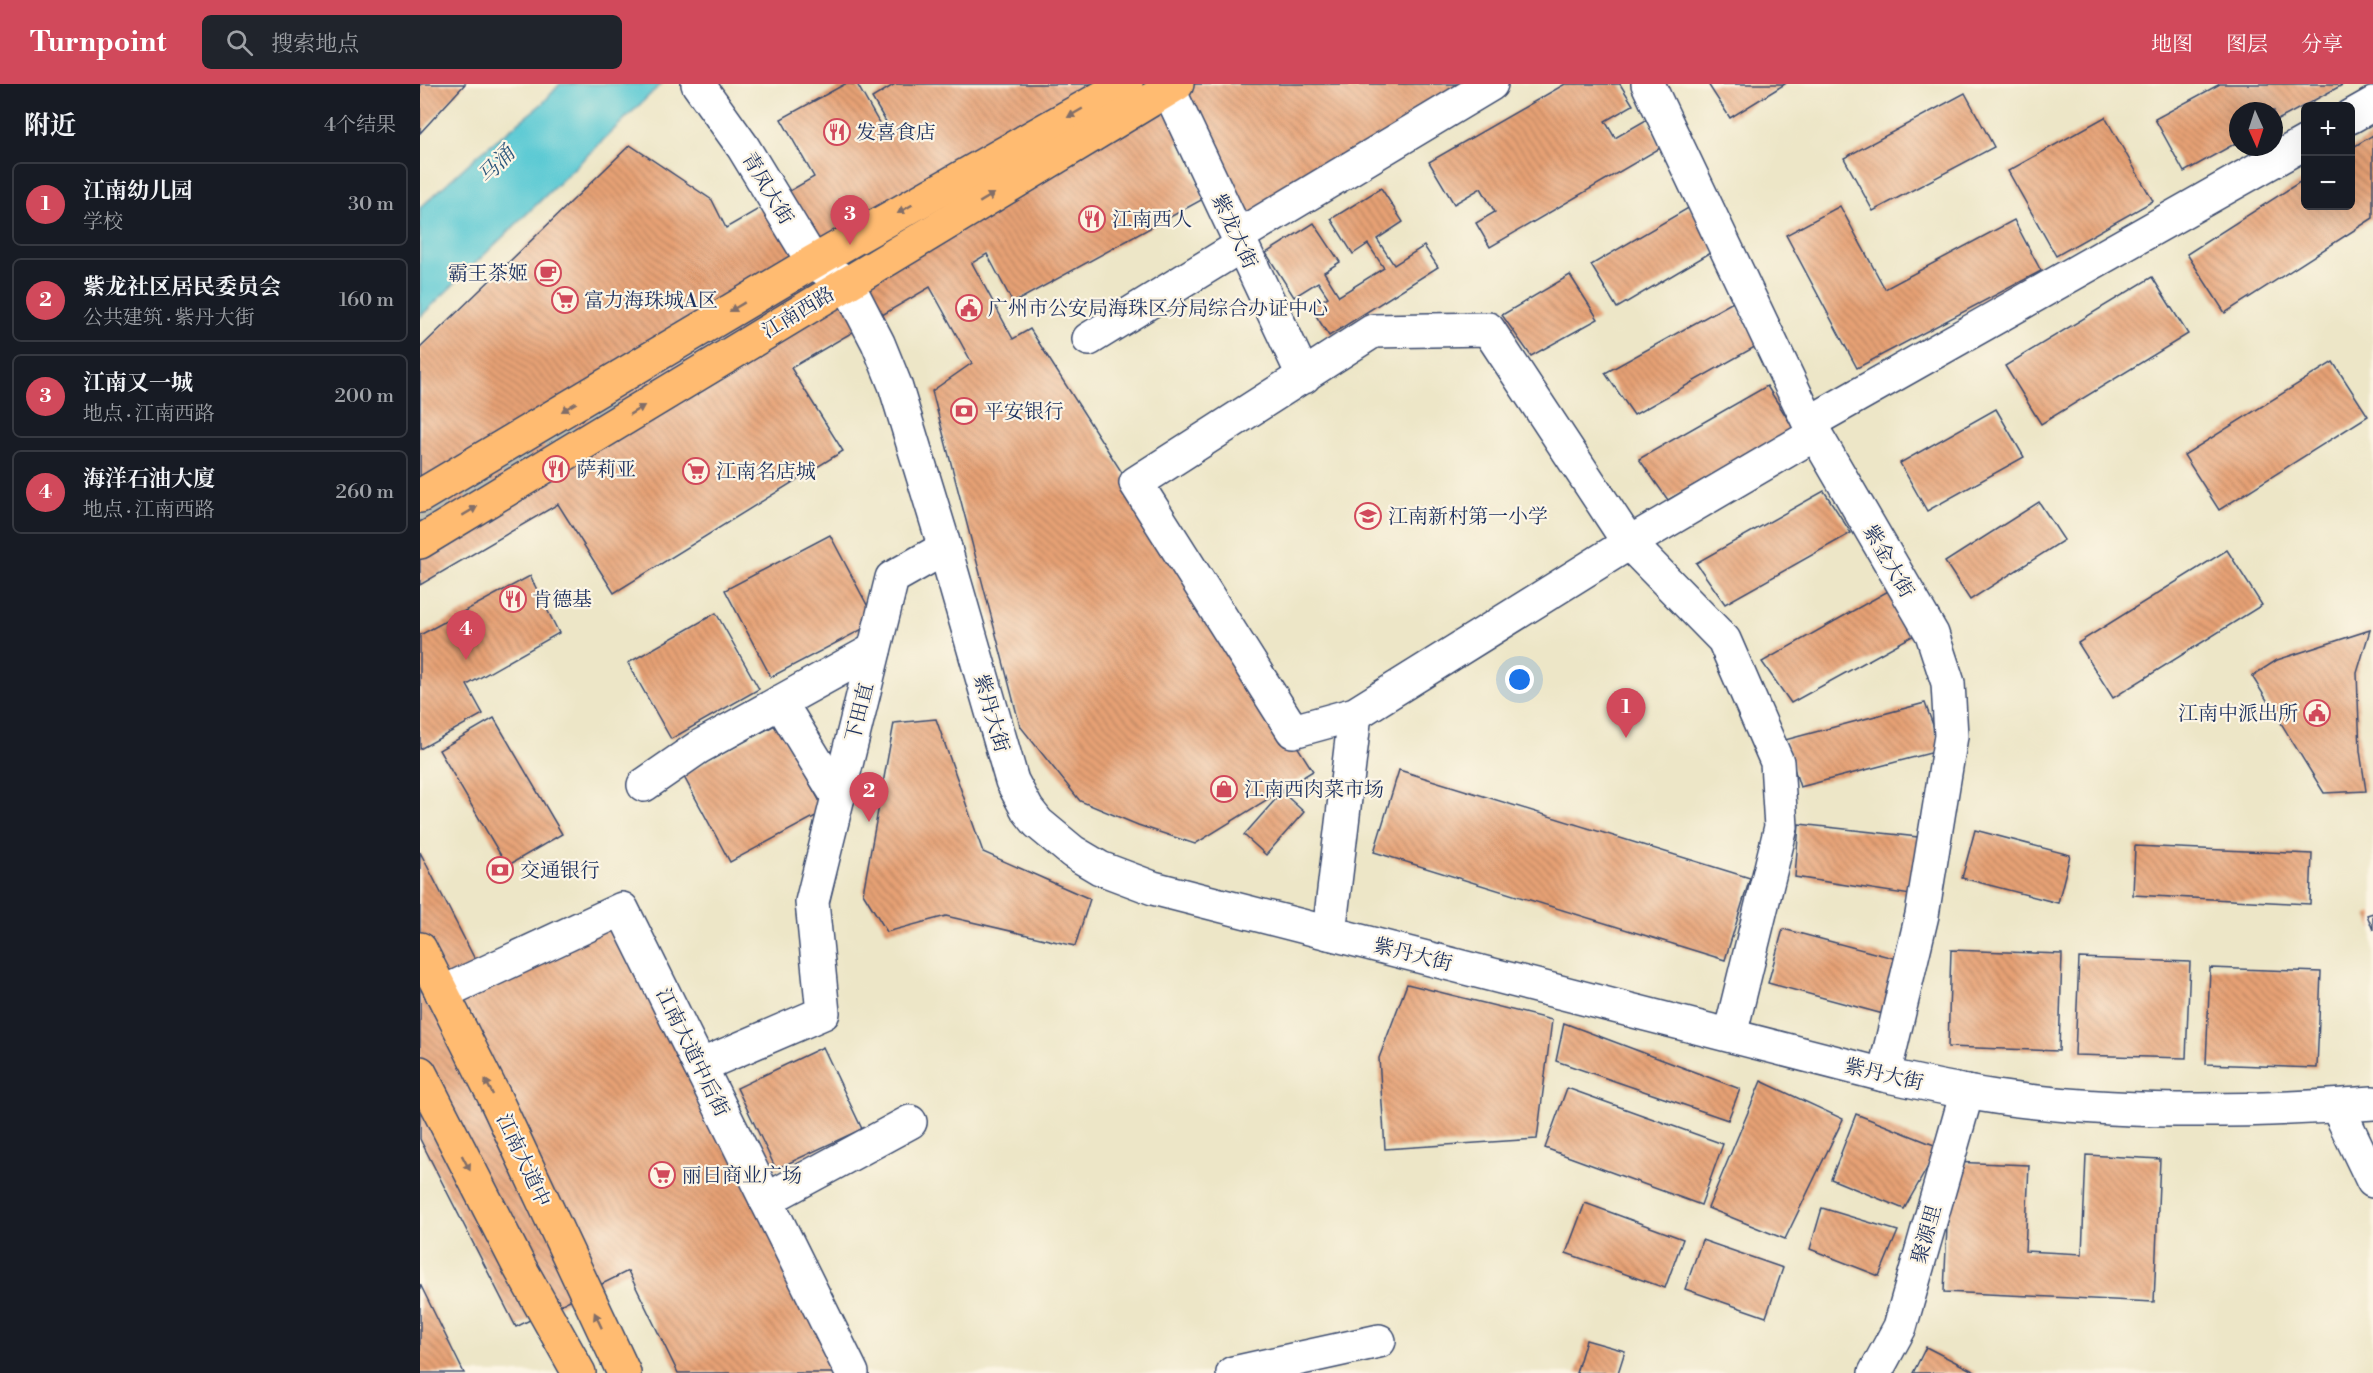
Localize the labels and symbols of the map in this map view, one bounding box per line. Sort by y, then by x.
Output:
north arrow [2229,102,2283,156]
one-way arrow [1066,108,1083,118]
restaurant icon: 发喜食店 [822,117,852,147]
place label: 发喜食店 [856,121,936,146]
water label: 马涌 [473,140,522,190]
street label: 青凤大街 [735,148,798,229]
street label: 紫龙大街 [1205,190,1262,273]
one-way arrow [979,193,995,204]
pin: 3 [830,196,870,245]
one-way arrow [897,204,913,215]
restaurant icon: 江南西人 [1077,204,1107,234]
place label: 江南西人 [1112,208,1192,233]
cafe icon: 霸王茶姬 [533,258,563,288]
place label: 霸王茶姬 [448,262,528,287]
street label: 江南西路 [758,282,839,345]
supermarket icon: 富力海珠城A区 [550,285,580,315]
place label: 富力海珠城A区 [584,289,718,314]
public building icon: 广州市公安局海珠区分局综合办证中心 [954,293,984,323]
place label: 广州市公安局海珠区分局综合办证中心 [988,297,1328,322]
one-way arrow [729,302,745,313]
bank icon: 平安银行 [949,396,979,426]
place label: 平安银行 [984,400,1064,425]
one-way arrow [561,402,577,413]
one-way arrow [629,405,645,416]
restaurant icon: 萨莉亚 [541,454,571,484]
supermarket icon: 江南名店城 [681,456,711,486]
place label: 萨莉亚 [576,458,636,483]
place label: 江南名店城 [716,460,816,485]
school or university icon: 江南新村第一小学 [1353,501,1383,531]
place label: 江南新村第一小学 [1388,505,1548,530]
one-way arrow [462,506,478,517]
street label: 紫金大街 [1857,521,1919,603]
restaurant icon: 肯德基 [498,584,528,614]
place label: 肯德基 [532,588,592,613]
pin: 4 [446,610,486,660]
your location [1505,665,1534,694]
street label: 紫丹大街 [968,672,1014,755]
street label: 下田直 [841,680,880,744]
pin: 1 [1606,688,1646,738]
public building icon: 江南中派出所 [2302,698,2332,728]
place label: 江南中派出所 [2178,702,2298,727]
pin: 2 [850,772,888,822]
shop icon: 江南西肉菜市场 [1209,774,1239,804]
place label: 江南西肉菜市场 [1244,778,1384,803]
bank icon: 交通银行 [485,855,515,885]
place label: 交通银行 [520,859,600,884]
street label: 紫丹大街 [1371,934,1454,977]
street label: 江南大道中后街 [650,984,734,1121]
street label: 紫丹大街 [1842,1054,1925,1097]
one-way arrow [484,1078,494,1095]
street label: 江南大道中 [490,1110,555,1211]
one-way arrow [461,1154,470,1171]
supermarket icon: 丽日商业广场 [647,1160,677,1190]
place label: 丽日商业广场 [682,1164,802,1189]
street label: 聚源里 [1907,1202,1948,1267]
one-way arrow [594,1312,603,1329]

